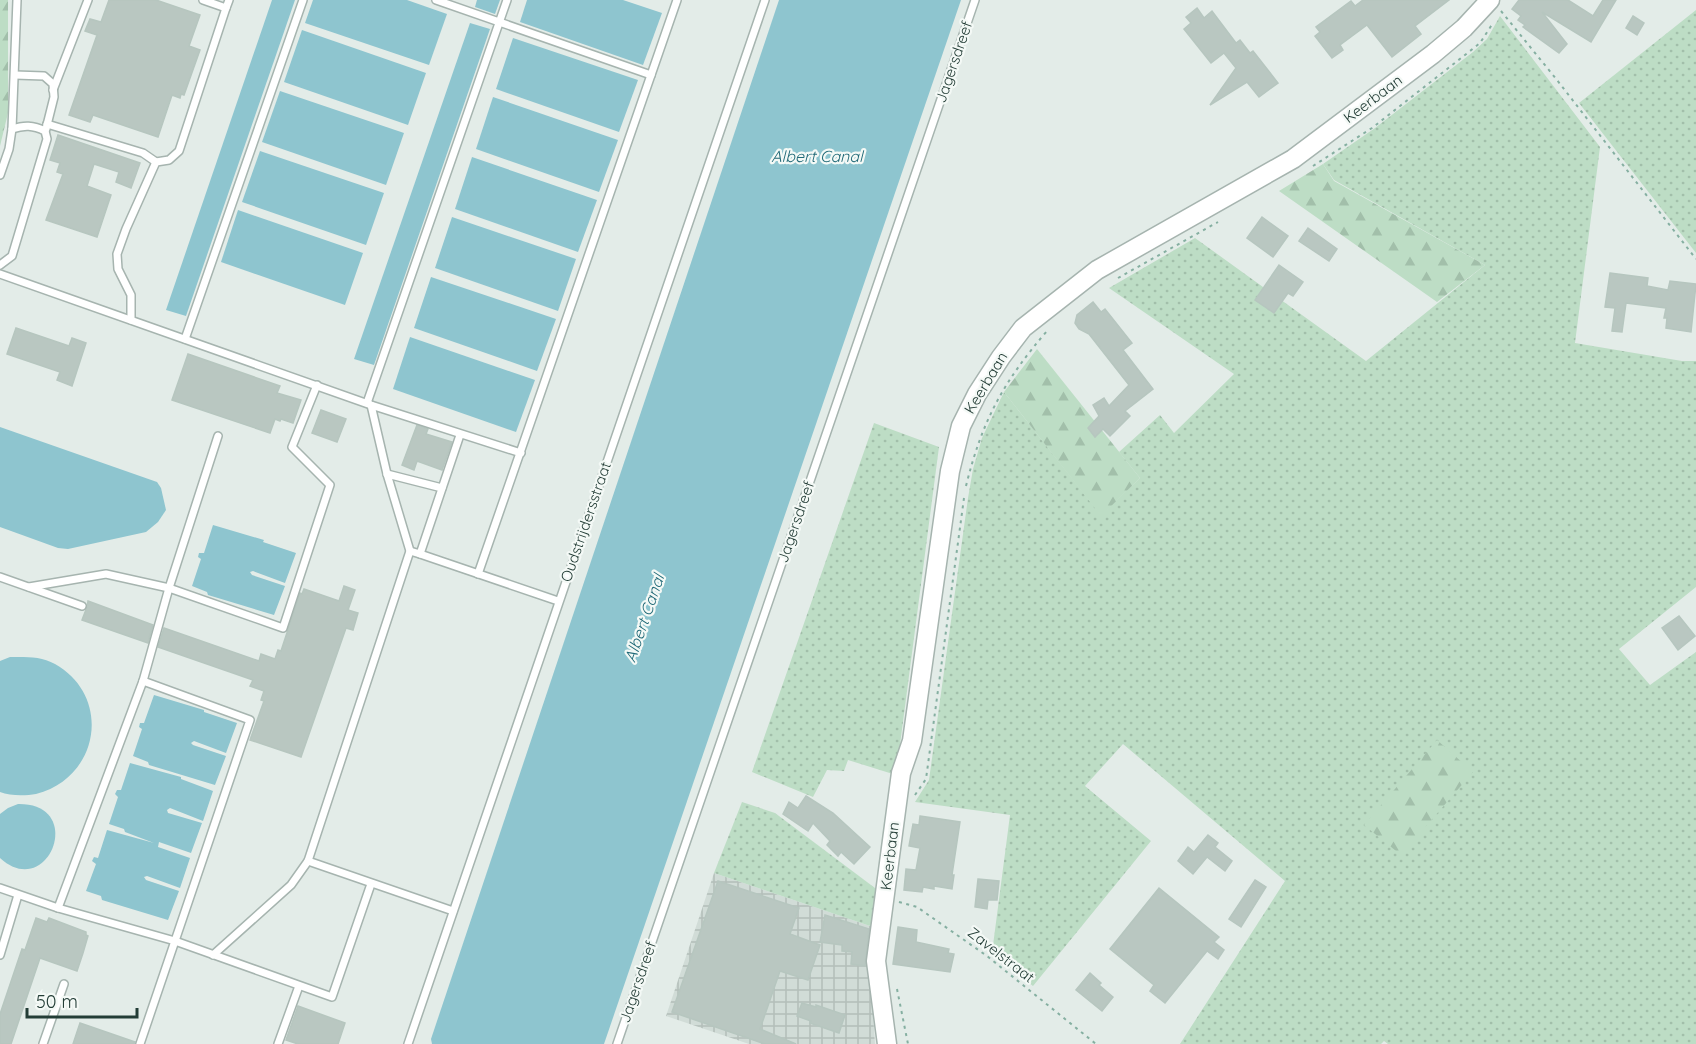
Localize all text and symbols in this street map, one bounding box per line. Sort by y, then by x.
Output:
street label: Jagersdreef [931,18,977,105]
street label: Keerbaan [1340,70,1406,127]
water label: Albert Canal [771,146,865,166]
street label: Keerbaan [960,348,1011,417]
street label: Oudstrijdersstraat [556,459,615,584]
street label: Jagersdreef [773,478,819,565]
water label: Albert Canal [620,569,669,665]
street label: Keerbaan [876,821,903,891]
street label: Zavelstraat [964,923,1038,987]
street label: Jagersdreef [615,938,661,1025]
scale bar [27,981,136,1019]
text: 50 m [36,990,78,1013]

